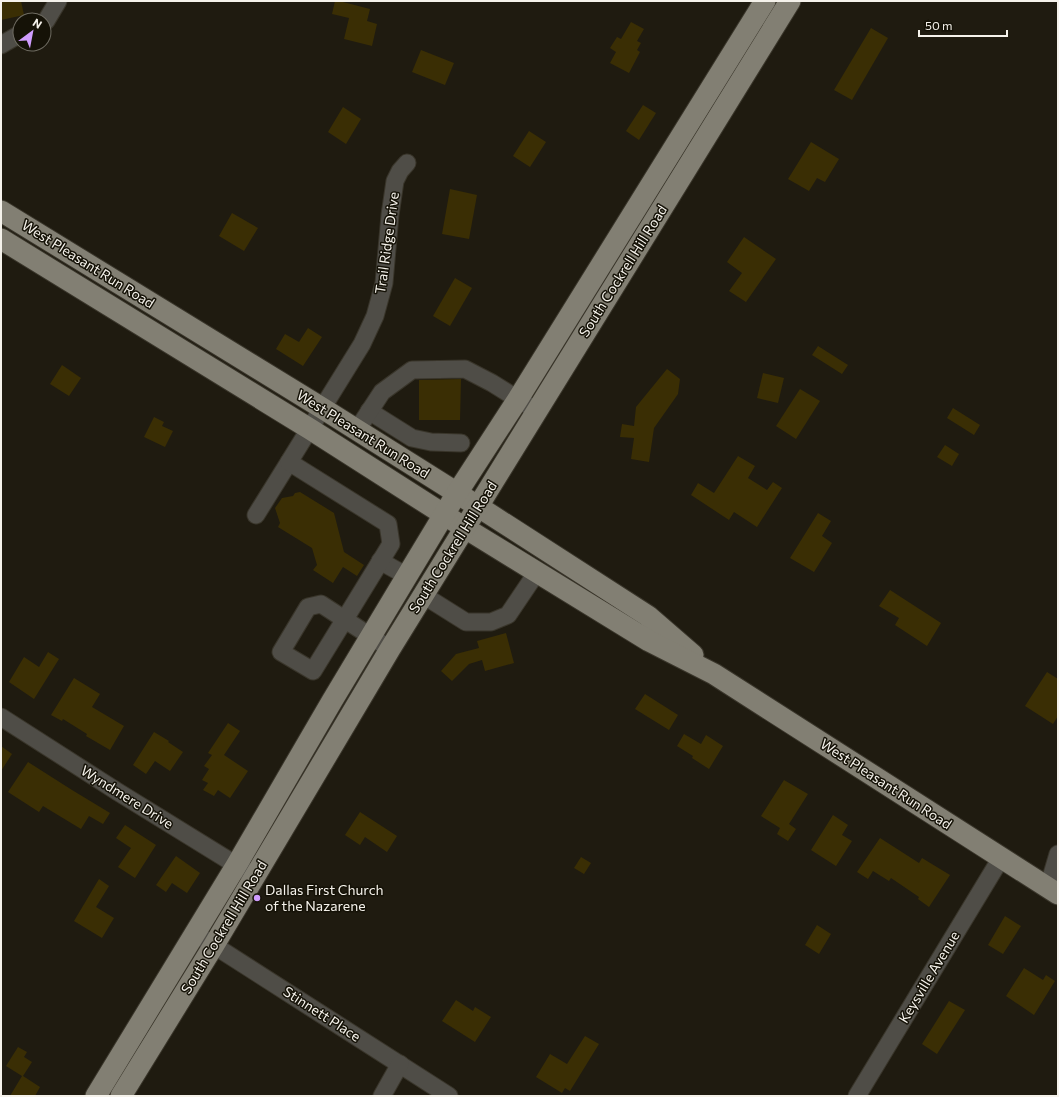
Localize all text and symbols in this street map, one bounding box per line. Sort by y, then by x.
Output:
north arrow [12,12,52,52]
scale bar [919,12,1007,38]
text: N [31,15,45,31]
text: 50 m [925,18,953,32]
street label: Trail Ridge Drive [371,191,402,295]
street label: South Cockrell Hill Road [575,202,670,340]
street label: West Pleasant Run Road [19,216,158,311]
street label: West Pleasant Run Road [294,386,433,481]
street label: South Cockrell Hill Road [405,478,500,616]
street label: West Pleasant Run Road [817,735,955,832]
street label: Wyndmere Drive [78,761,177,832]
street label: South Cockrell Hill Road [177,857,270,996]
place label: Dallas First Church of the Nazarene [265,881,384,914]
marker: Dallas First Church of the Nazarene [252,893,262,903]
street label: Keysville Avenue [894,928,963,1026]
street label: Stinnett Place [280,982,364,1045]

